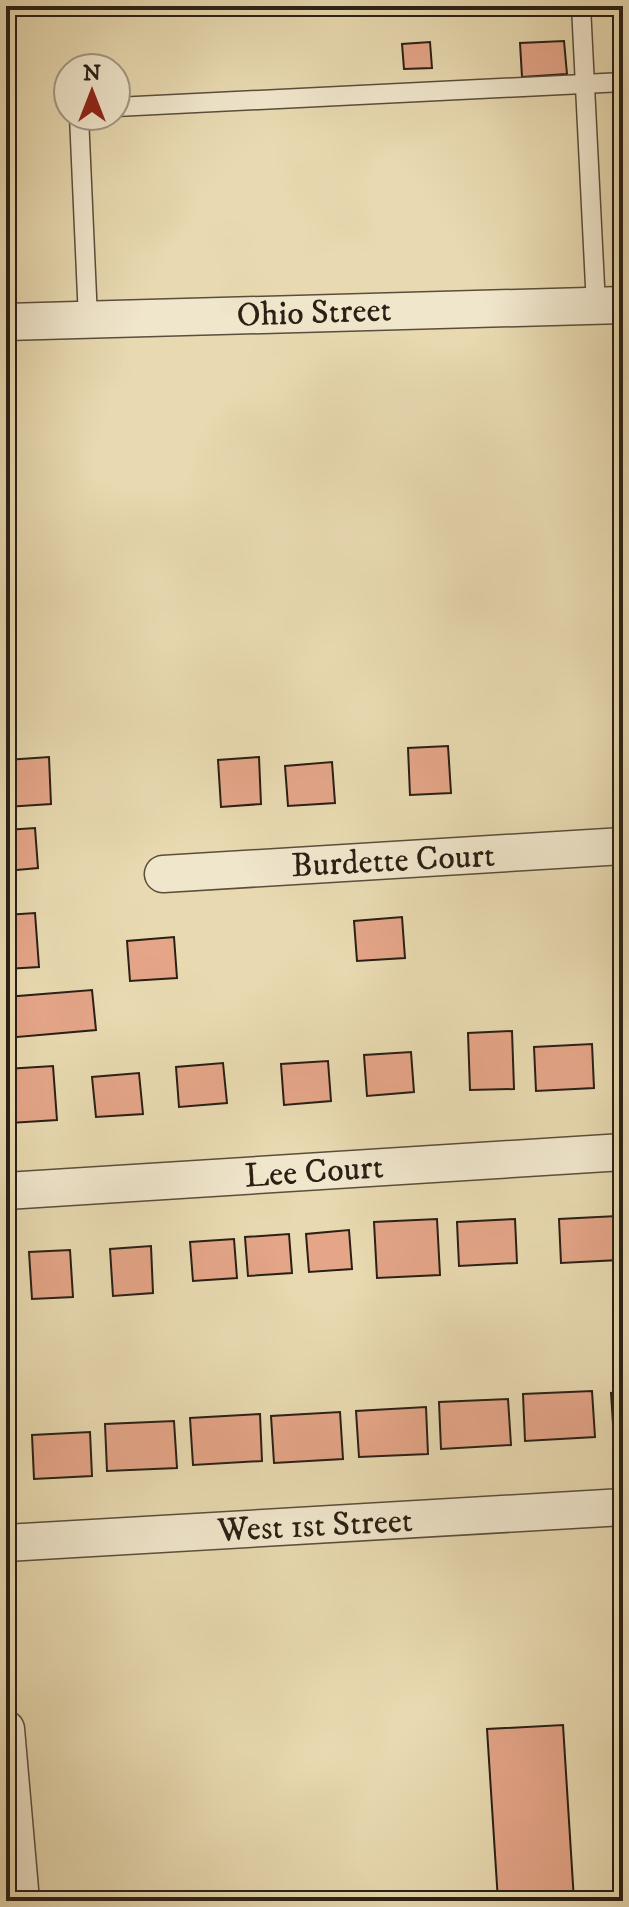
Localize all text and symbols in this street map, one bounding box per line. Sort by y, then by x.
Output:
north arrow [52,52,132,132]
text: N [83,60,101,87]
street label: Ohio Street [236,289,392,337]
street label: Burdette Court [290,835,496,887]
street label: Lee Court [243,1146,385,1198]
street label: West 1st Street [215,1500,414,1552]

